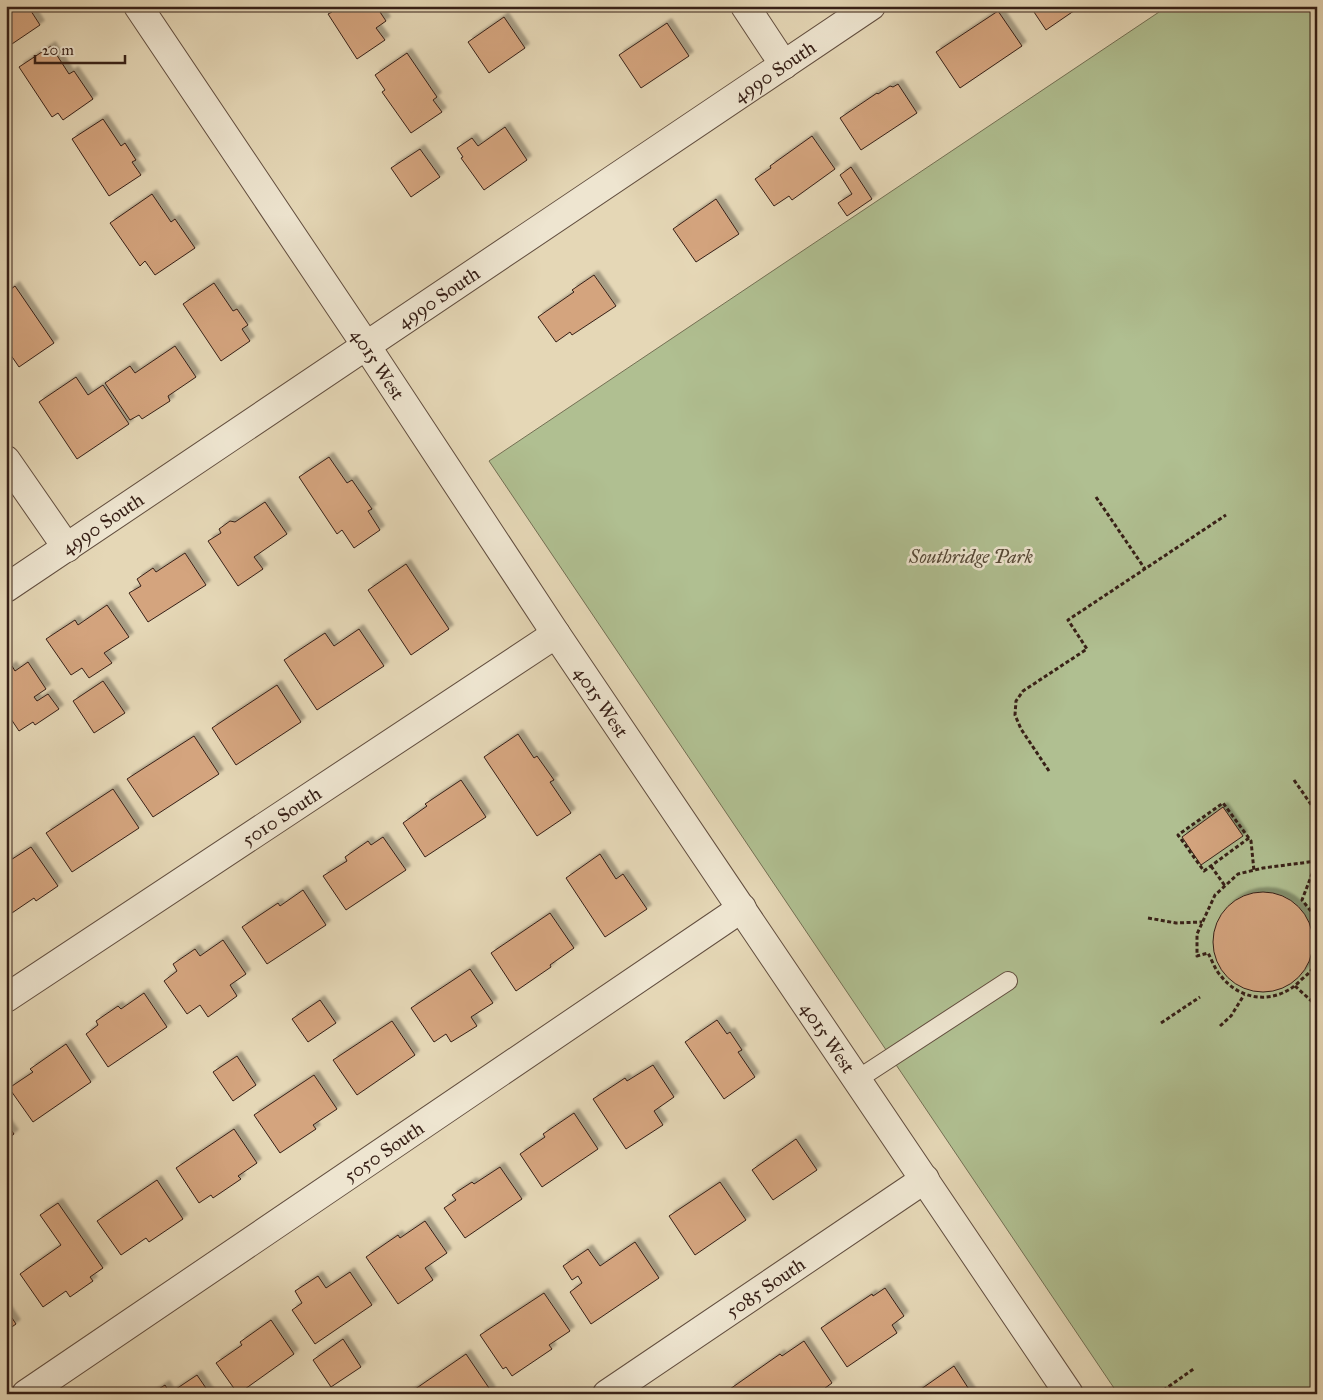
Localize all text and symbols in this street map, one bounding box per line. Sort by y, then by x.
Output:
scale bar [35,32,125,64]
street label: 4990 South [729,35,820,107]
text: 20 m [42,41,74,59]
street label: 4990 South [393,261,484,333]
street label: 4015 West [346,324,410,404]
street label: 4990 South [57,488,148,560]
park label: Southridge Park [908,545,1034,568]
street label: 4015 West [569,662,633,742]
street label: 5010 South [237,782,326,851]
street label: 4015 West [796,998,860,1078]
street label: 5050 South [339,1116,429,1187]
street label: 5085 South [721,1252,810,1322]

